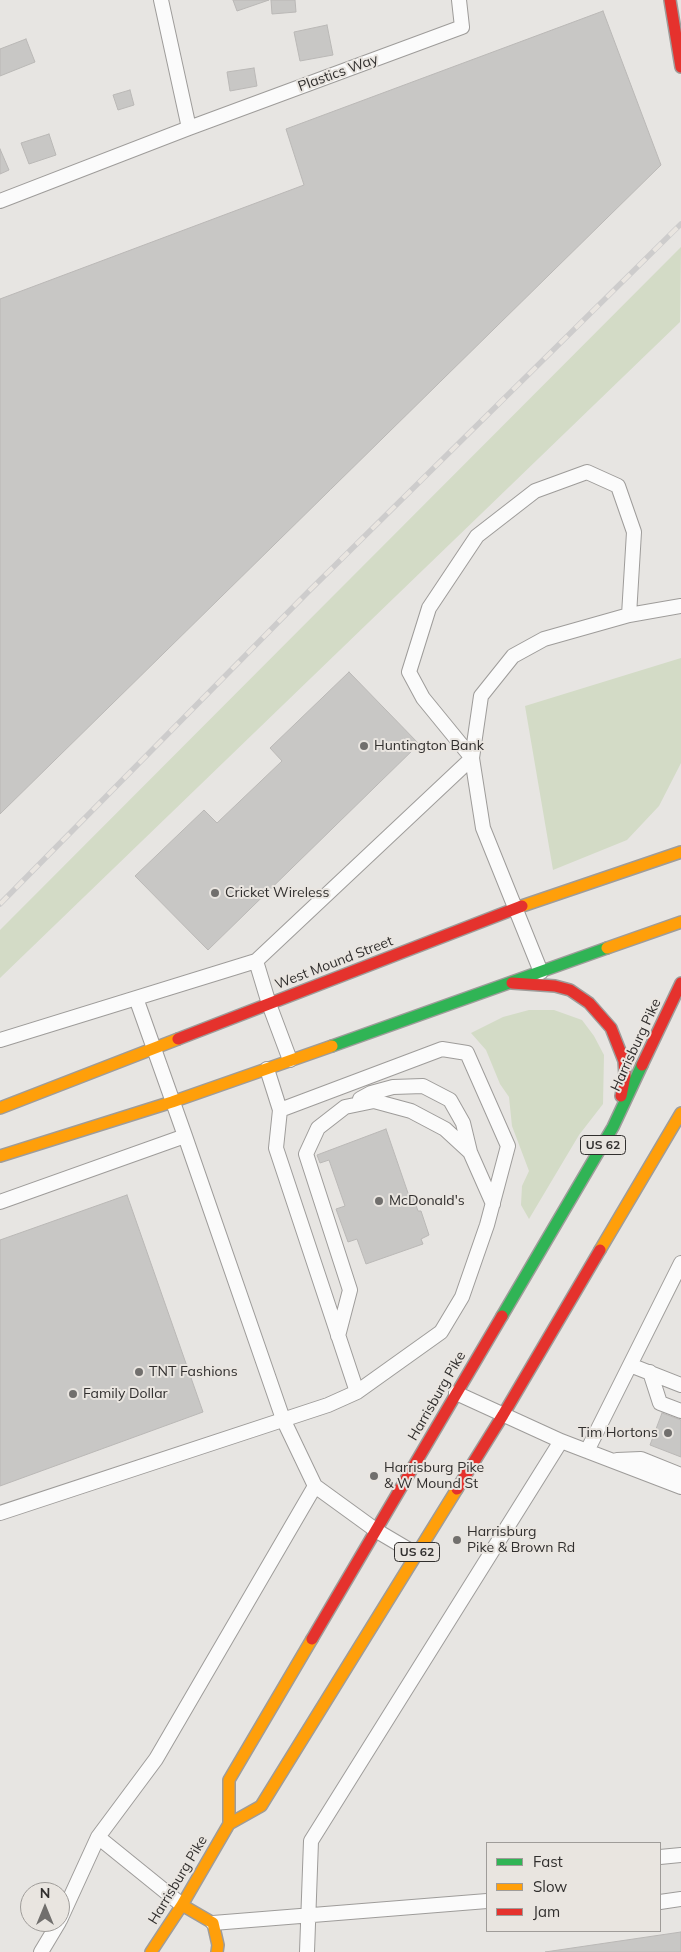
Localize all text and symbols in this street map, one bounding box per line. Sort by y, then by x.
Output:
street label: Plastics Way [296,51,380,95]
place label: Huntington Bank [374,738,484,754]
marker: Huntington Bank [358,740,370,752]
place label: Cricket Wireless [225,885,329,901]
marker: Cricket Wireless [209,887,221,899]
street label: West Mound Street [273,933,395,993]
street label: Harrisburg Pike [607,996,665,1094]
road number: US 62 [580,1136,626,1154]
place label: McDonald's [389,1193,465,1209]
marker: McDonald's [373,1195,385,1207]
street label: Harrisburg Pike [405,1348,469,1444]
place label: TNT Fashions [149,1364,238,1380]
marker: TNT Fashions [133,1366,145,1378]
place label: Family Dollar [83,1386,168,1402]
marker: Family Dollar [67,1388,79,1400]
place label: Tim Hortons [578,1425,658,1441]
marker: Tim Hortons [662,1427,674,1439]
place label: Harrisburg Pike & W Mound St [384,1460,484,1492]
marker: Harrisburg Pike & W Mound St [368,1470,380,1482]
place label: Harrisburg Pike & Brown Rd [467,1524,575,1556]
marker: Harrisburg Pike & Brown Rd [451,1534,463,1546]
road number: US 62 [394,1542,440,1561]
street label: Harrisburg Pike [145,1833,211,1927]
legend [486,1842,661,1932]
text: Fast [533,1852,563,1871]
text: Slow [533,1877,567,1896]
north arrow [20,1882,70,1932]
text: N [40,1884,50,1902]
text: Jam [533,1902,560,1921]

